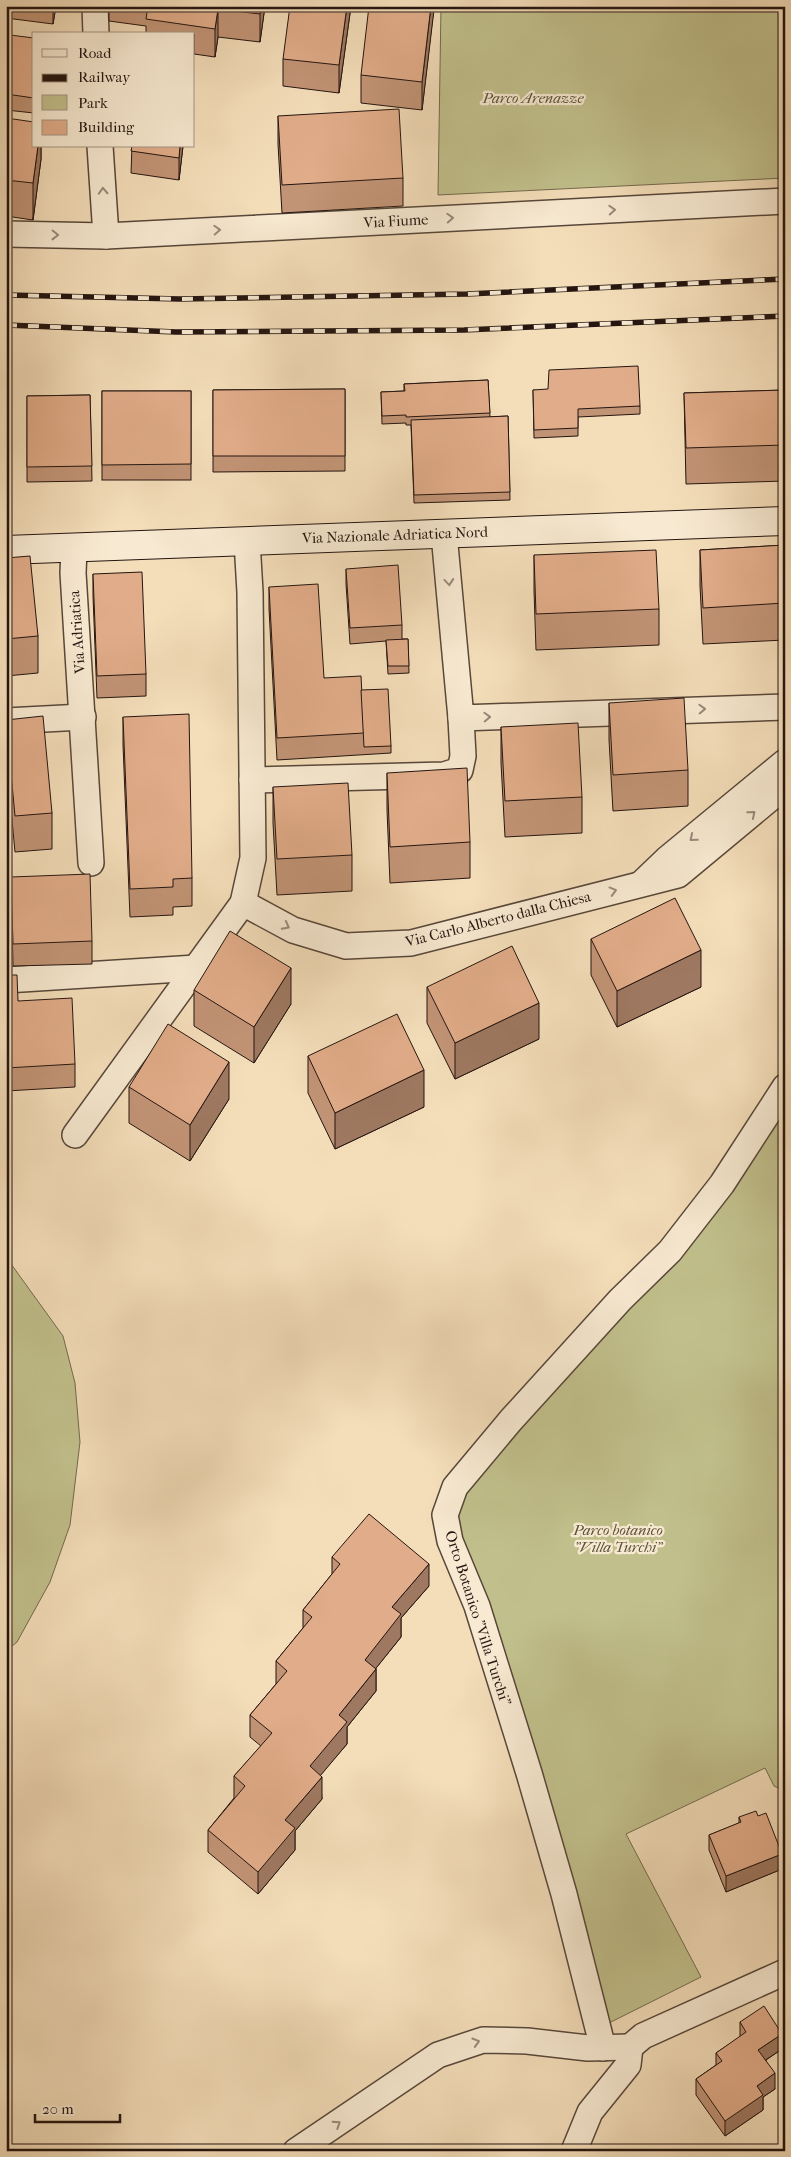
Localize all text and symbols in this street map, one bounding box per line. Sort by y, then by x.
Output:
legend [32,32,195,148]
text: Road [78,44,112,62]
text: Railway [78,68,131,86]
park label: Parco Arenazze [481,89,585,107]
text: Park [78,94,108,112]
text: Building [78,118,135,136]
one-way arrow [97,187,108,195]
one-way arrow [608,205,616,215]
street label: Via Fiume [362,210,429,232]
one-way arrow [446,213,454,224]
one-way arrow [214,225,222,235]
one-way arrow [52,230,59,240]
street label: Via Nazionale Adriatica Nord [301,523,489,547]
one-way arrow [443,578,454,586]
street label: Via Adriatica [65,589,89,675]
one-way arrow [699,704,707,715]
one-way arrow [484,711,492,722]
one-way arrow [746,810,755,819]
one-way arrow [690,832,699,840]
one-way arrow [609,886,617,896]
street label: Via Carlo Alberto dalla Chiesa [402,887,594,951]
one-way arrow [281,920,290,930]
park label: Parco botanico "Villa Turchi" [572,1521,663,1556]
street label: Orto Botanico "Villa Turchi" [441,1528,515,1708]
one-way arrow [471,2038,480,2048]
scale bar [35,2092,120,2124]
text: 20 m [42,2100,74,2118]
one-way arrow [332,2121,341,2131]

